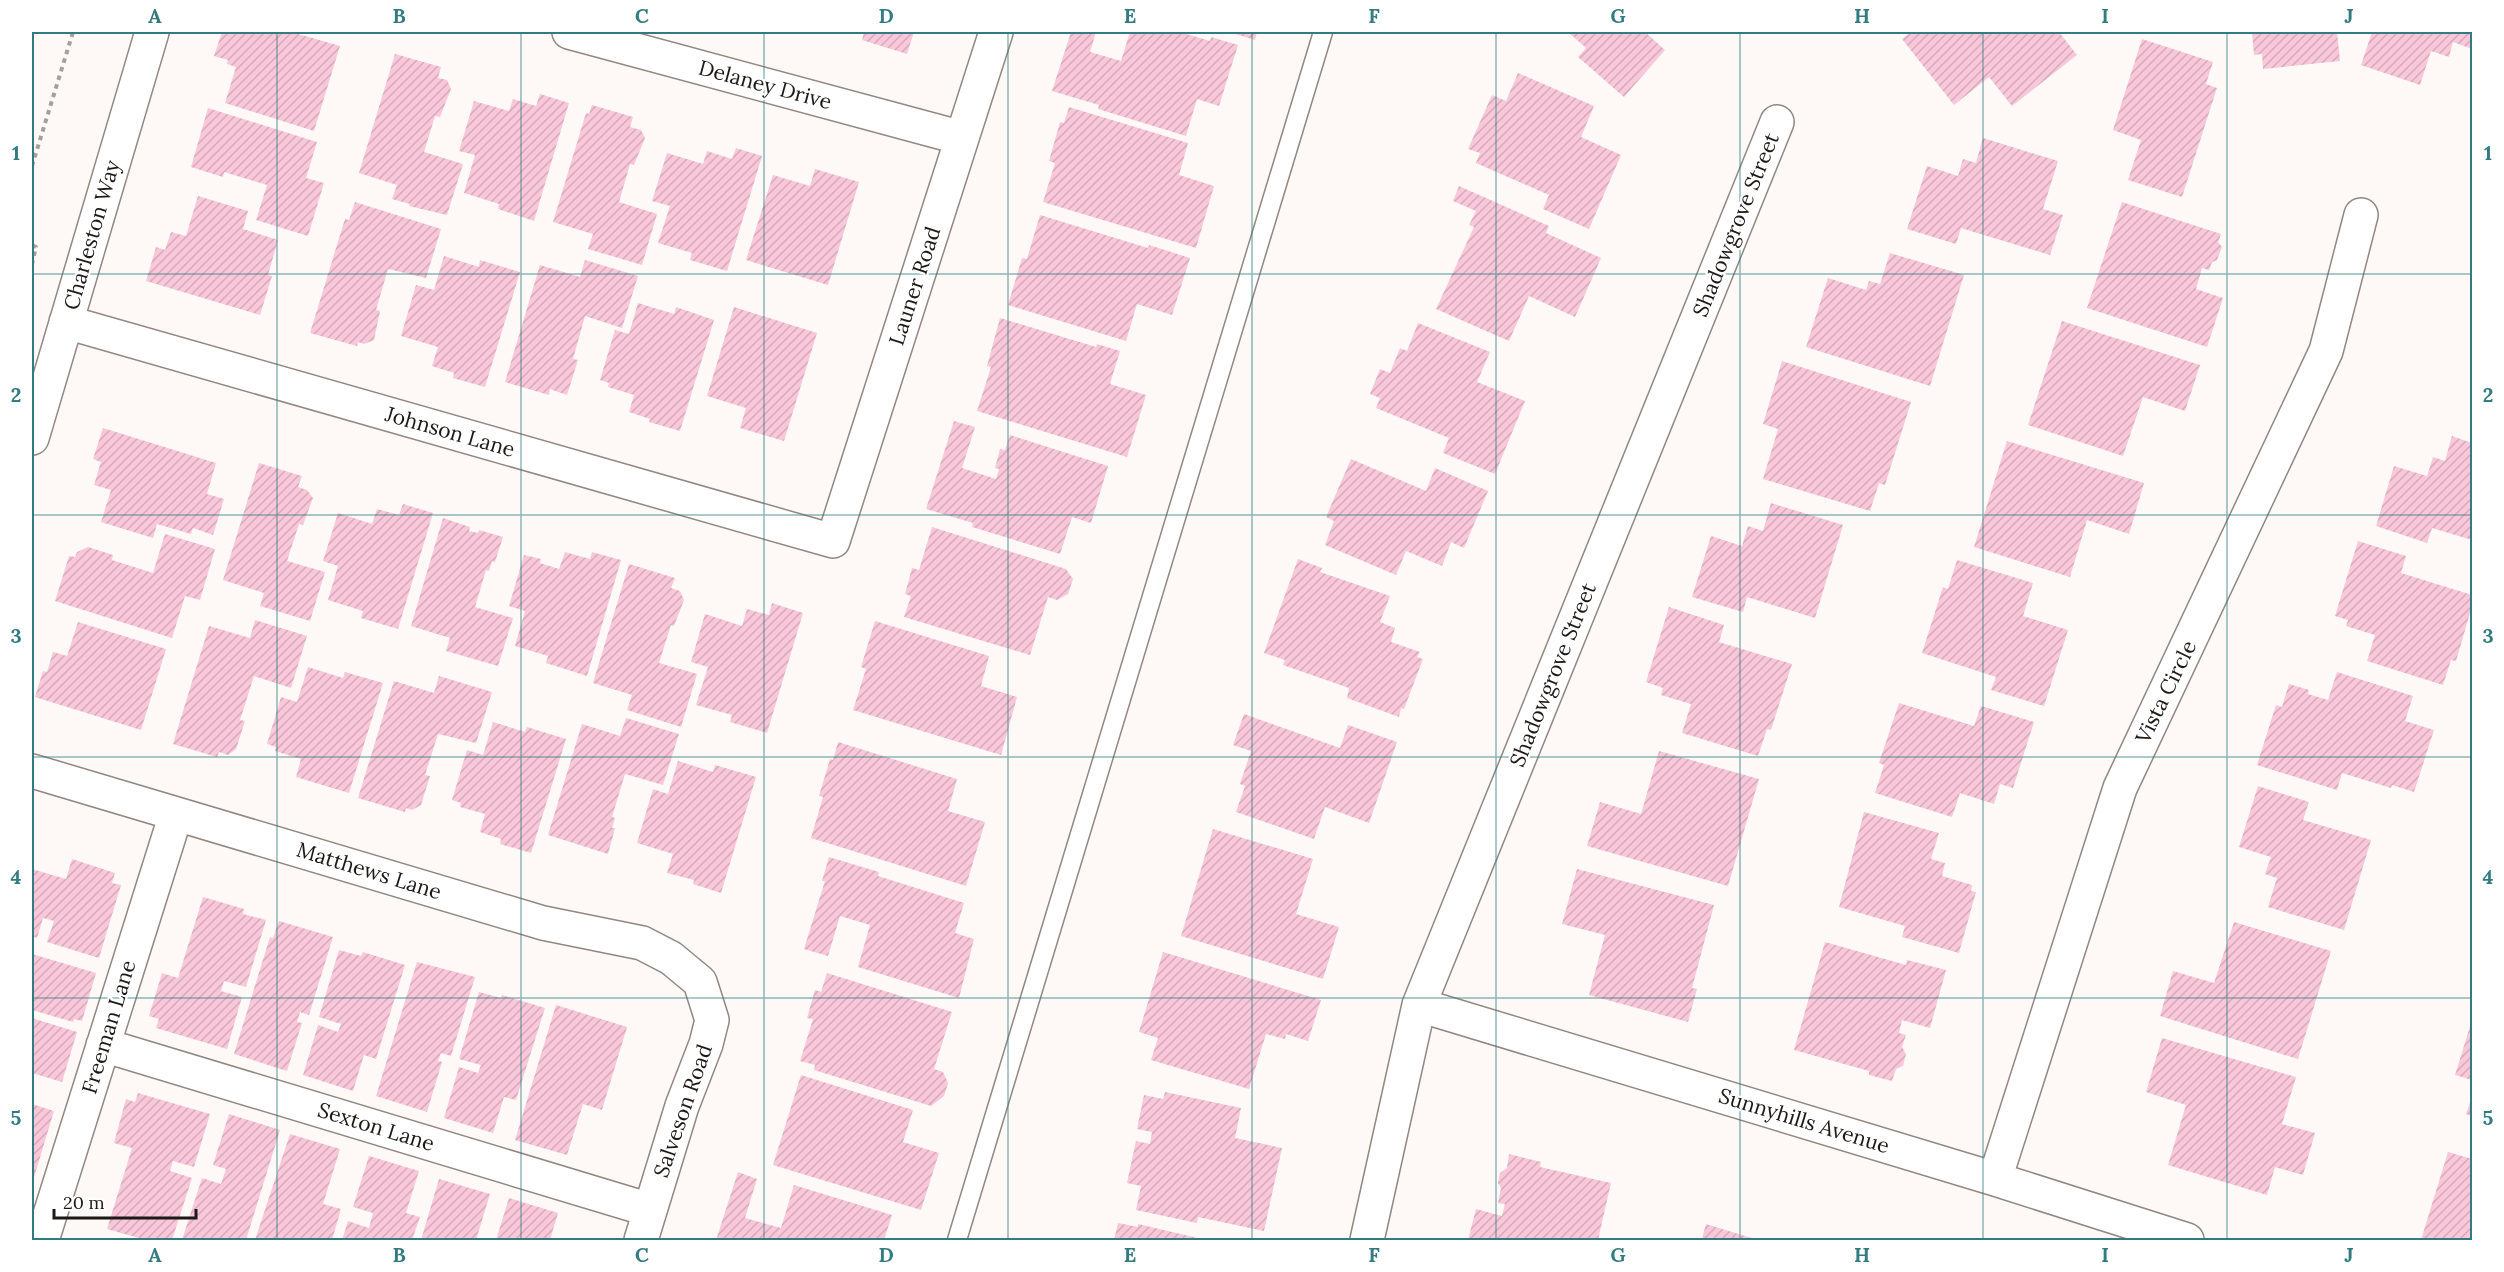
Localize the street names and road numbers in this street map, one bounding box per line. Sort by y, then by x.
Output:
street label: Delaney Drive [696,54,835,115]
street label: Shadowgrove Street [1686,128,1785,321]
street label: Charleston Way [57,157,126,313]
street label: Launer Road [883,223,946,349]
street label: Johnson Lane [381,400,518,463]
street label: Shadowgrove Street [1503,578,1602,771]
street label: Vista Circle [2129,636,2202,749]
street label: Matthews Lane [293,836,445,905]
street label: Freeman Lane [75,957,142,1097]
street label: Salveson Road [647,1041,718,1181]
street label: Sunnyhills Avenue [1716,1082,1893,1159]
street label: Sexton Lane [315,1096,438,1157]

